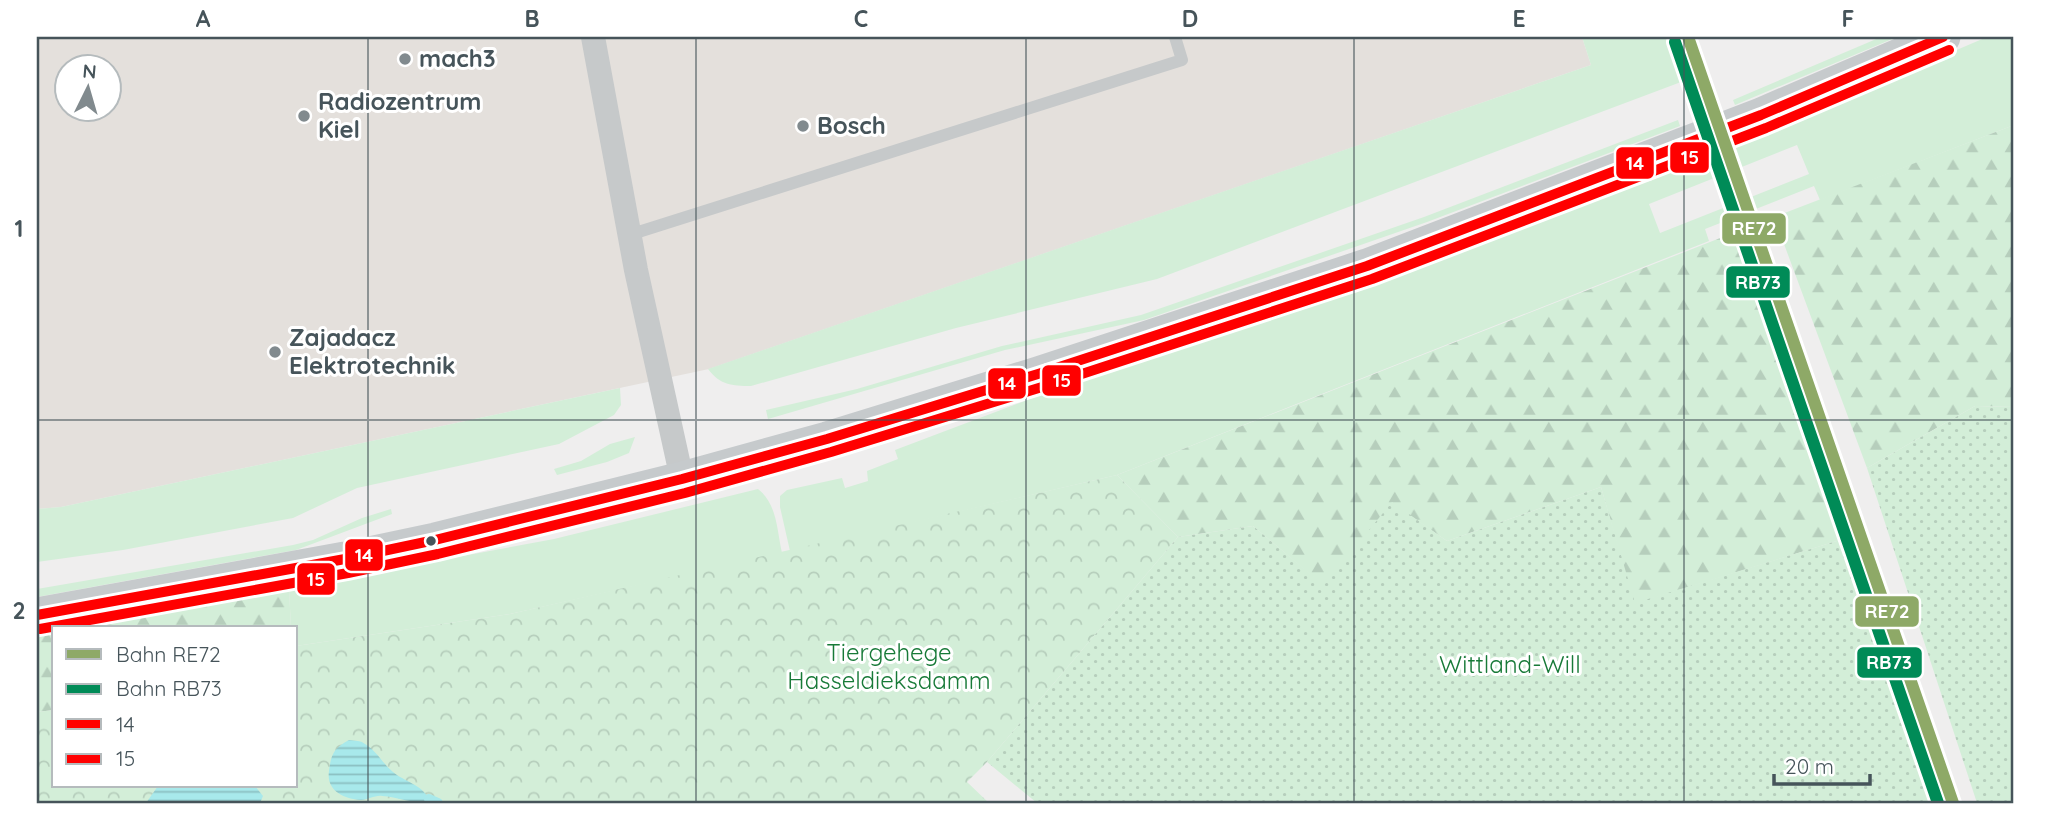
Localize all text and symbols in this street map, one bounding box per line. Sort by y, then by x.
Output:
text: A [196,4,211,33]
text: B [524,4,540,33]
text: C [854,4,868,33]
text: D [1182,4,1198,33]
text: E [1512,4,1526,33]
text: F [1842,4,1854,33]
place label: mach3 [419,43,496,73]
marker: mach3 [397,51,413,67]
north arrow [52,52,122,122]
text: N [81,59,97,84]
place label: Radiozentrum Kiel [318,86,481,144]
marker: Radiozentrum Kiel [296,108,312,124]
place label: Bosch [817,110,886,140]
marker: Bosch [795,118,811,134]
line badge: 15 [1669,141,1710,174]
text: 15 [1681,145,1699,169]
line badge: 14 [1615,146,1655,180]
text: 14 [1626,151,1644,175]
line badge: RE72 [1721,212,1787,245]
text: 1 [15,214,23,243]
text: RE72 [1731,216,1777,240]
line badge: RB73 [1725,265,1791,299]
text: RB73 [1735,270,1781,294]
place label: Zajadacz Elektrotechnik [289,322,456,380]
marker: Zajadacz Elektrotechnik [267,344,283,360]
line badge: 15 [1041,364,1082,397]
line badge: 14 [987,367,1027,400]
text: 15 [1053,368,1071,392]
text: 14 [998,371,1016,395]
unlabelled marker [424,534,438,548]
line badge: 14 [344,538,384,572]
text: 14 [355,543,373,567]
line badge: 15 [296,562,336,596]
text: 15 [307,567,325,591]
line badge: RE72 [1854,595,1920,628]
text: 2 [12,596,26,625]
text: RE72 [1864,599,1910,623]
legend [52,626,298,788]
park label: Tiergehege Hasseldieksdamm [787,637,991,695]
text: Bahn RE72 [116,641,221,667]
line badge: RB73 [1856,646,1923,679]
park label: Wittland-Will [1439,649,1581,679]
text: RB73 [1866,650,1912,674]
text: Bahn RB73 [116,675,222,701]
text: 14 [116,711,135,737]
scale bar [1774,742,1871,786]
text: 15 [116,745,135,771]
text: 20 m [1785,753,1834,779]

